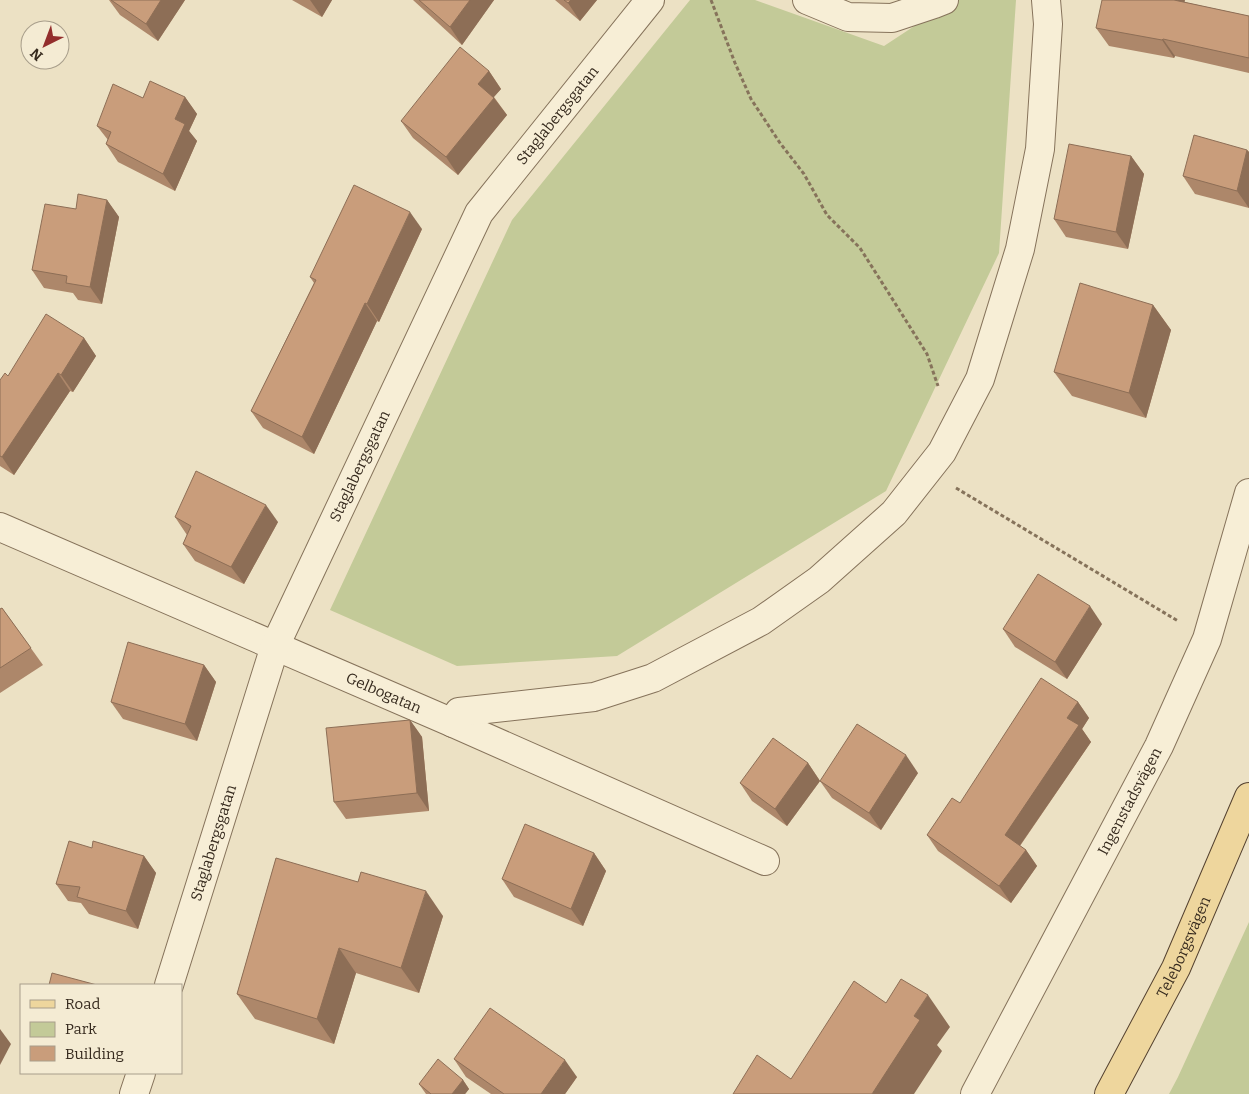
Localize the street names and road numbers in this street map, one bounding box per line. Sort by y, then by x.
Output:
street label: Staglabergsgatan [512,62,603,168]
street label: Staglabergsgatan [326,407,394,525]
street label: Gelbogatan [343,669,425,717]
street label: Ingenstadsvägen [1094,744,1166,858]
street label: Staglabergsgatan [187,782,240,903]
street label: Teleborgsvägen [1153,893,1215,1001]

